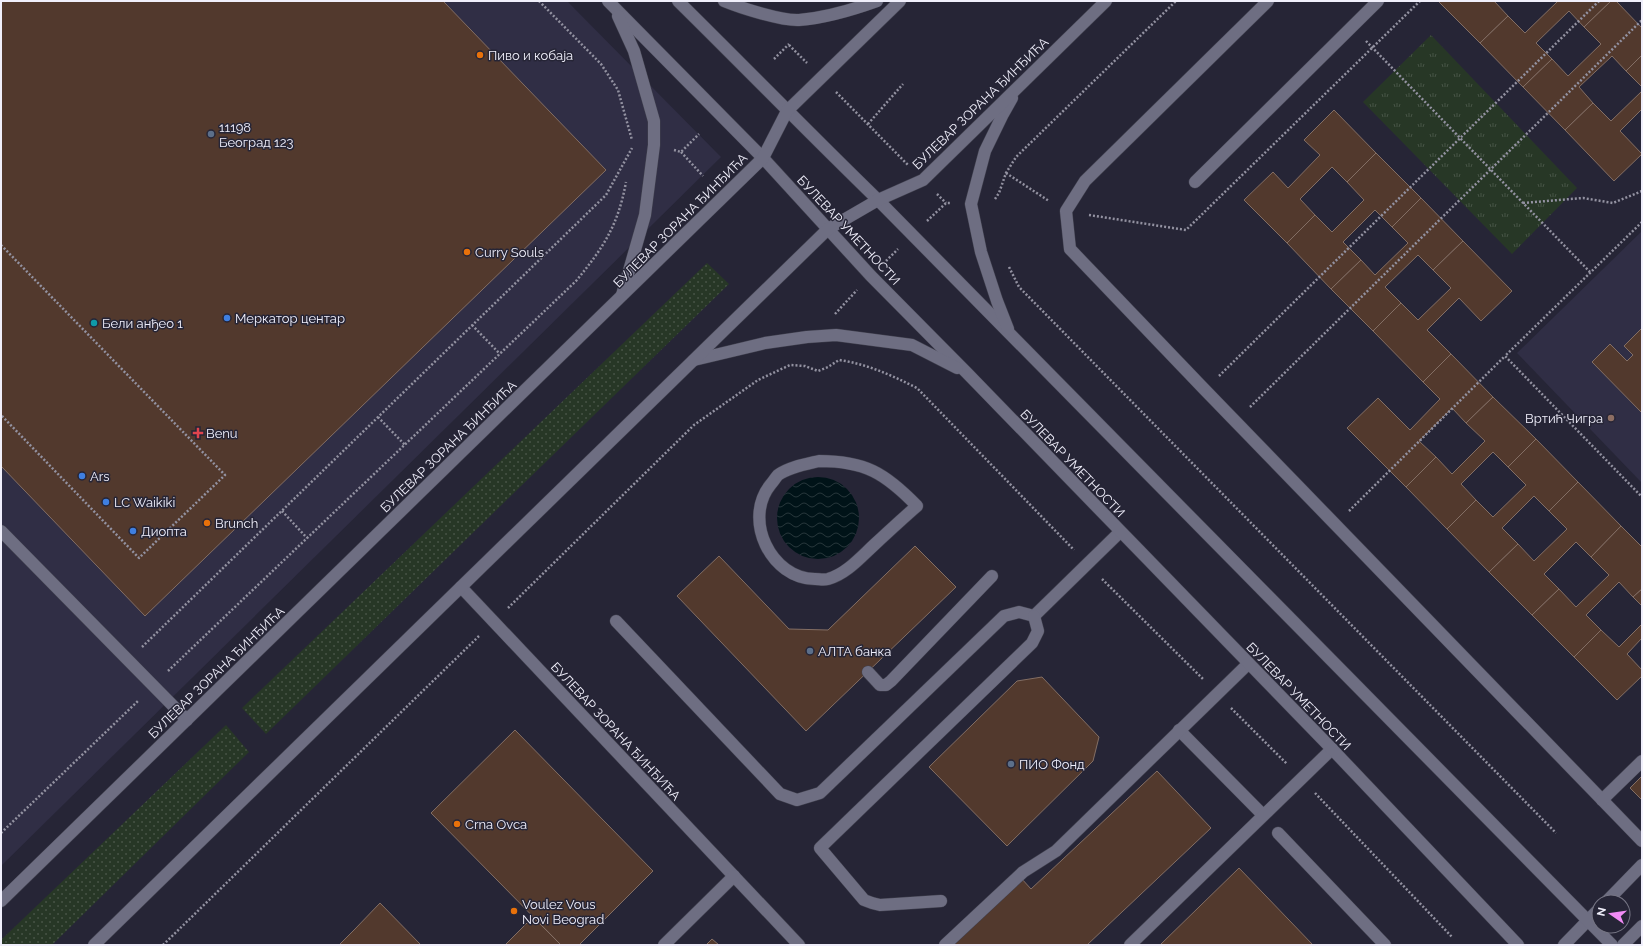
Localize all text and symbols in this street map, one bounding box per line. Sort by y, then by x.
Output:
street label: БУЛЕВАР ЗОРАНА ЂИНЂИЋА [909,34,1052,172]
place label: Пиво и кобаја [488,48,573,63]
marker: Пиво и кобаја [475,50,485,60]
place label: 11198 Београд 123 [219,120,293,150]
marker: 11198 Београд 123 [206,129,216,139]
street label: БУЛЕВАР ЗОРАНА ЂИНЂИЋА [610,150,751,290]
street label: БУЛЕВАР УМЕТНОСТИ [794,173,903,288]
place label: Curry Souls [475,245,544,260]
marker: Curry Souls [462,247,472,257]
place label: Меркатор центар [235,311,345,326]
marker: Меркатор центар [222,313,232,323]
place label: Бели анђео 1 [102,316,183,331]
marker: Бели анђео 1 [89,318,99,328]
street label: БУЛЕВАР ЗОРАНА ЂИНЂИЋА [377,377,520,515]
street label: БУЛЕВАР УМЕТНОСТИ [1017,406,1128,520]
place label: Вртић Чигра [1525,411,1603,426]
marker: Вртић Чигра [1606,413,1616,423]
place label: Benu [206,426,238,441]
marker: Benu [193,428,203,438]
place label: Ars [90,469,110,484]
marker: Ars [77,471,87,481]
place label: LC Waikiki [114,495,175,510]
marker: LC Waikiki [101,497,111,507]
place label: Brunch [215,516,258,531]
marker: Brunch [202,518,212,528]
place label: Диопта [141,524,187,539]
marker: Диопта [128,526,138,536]
street label: БУЛЕВАР ЗОРАНА ЂИНЂИЋА [145,603,288,741]
street label: БУЛЕВАР УМЕТНОСТИ [1243,639,1354,753]
place label: АЛТА банка [818,644,891,659]
marker: АЛТА банка [805,646,815,656]
street label: БУЛЕВАР ЗОРАНА ЂИНЂИЋА [548,659,684,804]
place label: ПИО Фонд [1019,757,1085,772]
marker: ПИО Фонд [1006,759,1016,769]
place label: Crna Ovca [465,817,527,832]
marker: Crna Ovca [452,819,462,829]
north arrow [1591,894,1631,934]
place label: Voulez Vous Novi Beograd [522,897,604,927]
marker: Voulez Vous Novi Beograd [509,906,519,916]
text: N [1594,906,1609,917]

